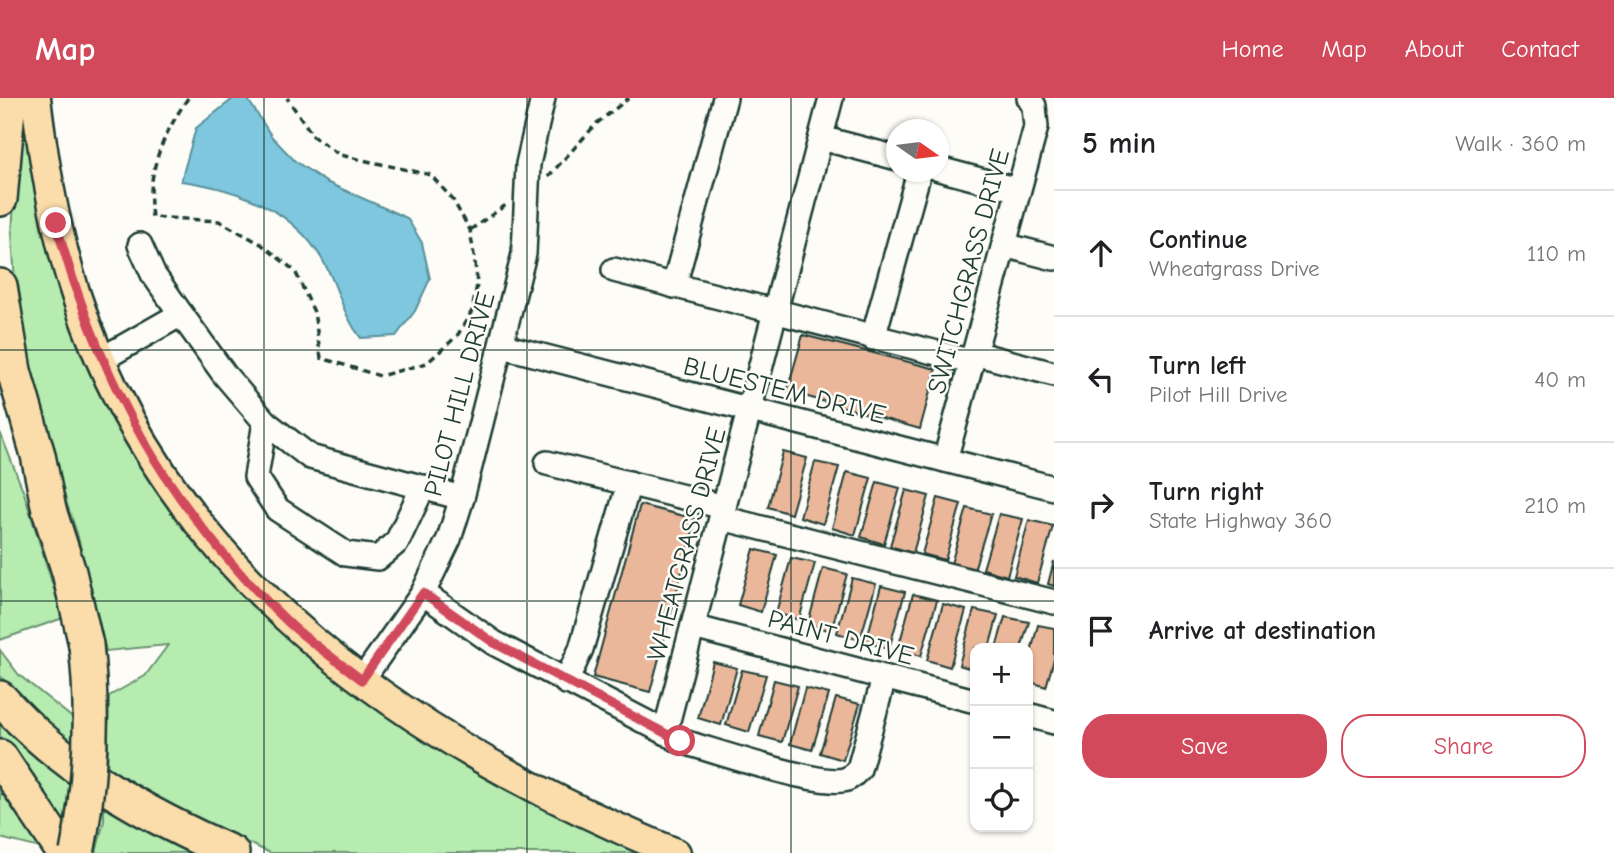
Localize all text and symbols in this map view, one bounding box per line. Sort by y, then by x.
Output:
text: Map [35,30,96,68]
text: Home [1222,35,1283,63]
text: Map [1321,35,1367,63]
text: About [1405,35,1463,63]
text: Contact [1501,35,1579,63]
north arrow [886,119,949,182]
text: 5 min [1082,126,1156,161]
text: Walk · 360 m [1455,130,1586,157]
street label: SWITCHGRASS DRIVE [922,146,1016,397]
route end [40,207,71,238]
text: Continue [1149,225,1247,255]
icon: ahead [1082,234,1120,272]
text: 110 m [1527,240,1586,267]
text: Wheatgrass Drive [1149,255,1320,282]
street label: PILOT HILL DRIVE [418,289,502,500]
street label: BLUESTEM DRIVE [680,351,889,431]
text: Turn left [1149,351,1246,381]
icon: left [1082,360,1120,398]
text: 40 m [1534,366,1586,393]
text: Pilot Hill Drive [1149,381,1287,408]
street label: WHEATGRASS DRIVE [641,424,733,664]
text: Turn right [1149,477,1263,507]
icon: right [1082,486,1120,524]
text: 210 m [1524,492,1586,519]
text: State Highway 360 [1149,507,1332,534]
street label: PAINT DRIVE [764,604,917,672]
icon: arrive [1082,612,1120,650]
text: Arrive at destination [1149,616,1376,646]
map controls [970,643,1033,832]
button: + [970,643,1033,706]
button: − [970,706,1033,769]
button: Save [1082,714,1327,778]
button: Share [1341,714,1586,778]
route start [664,725,695,756]
button: locate [970,769,1033,832]

